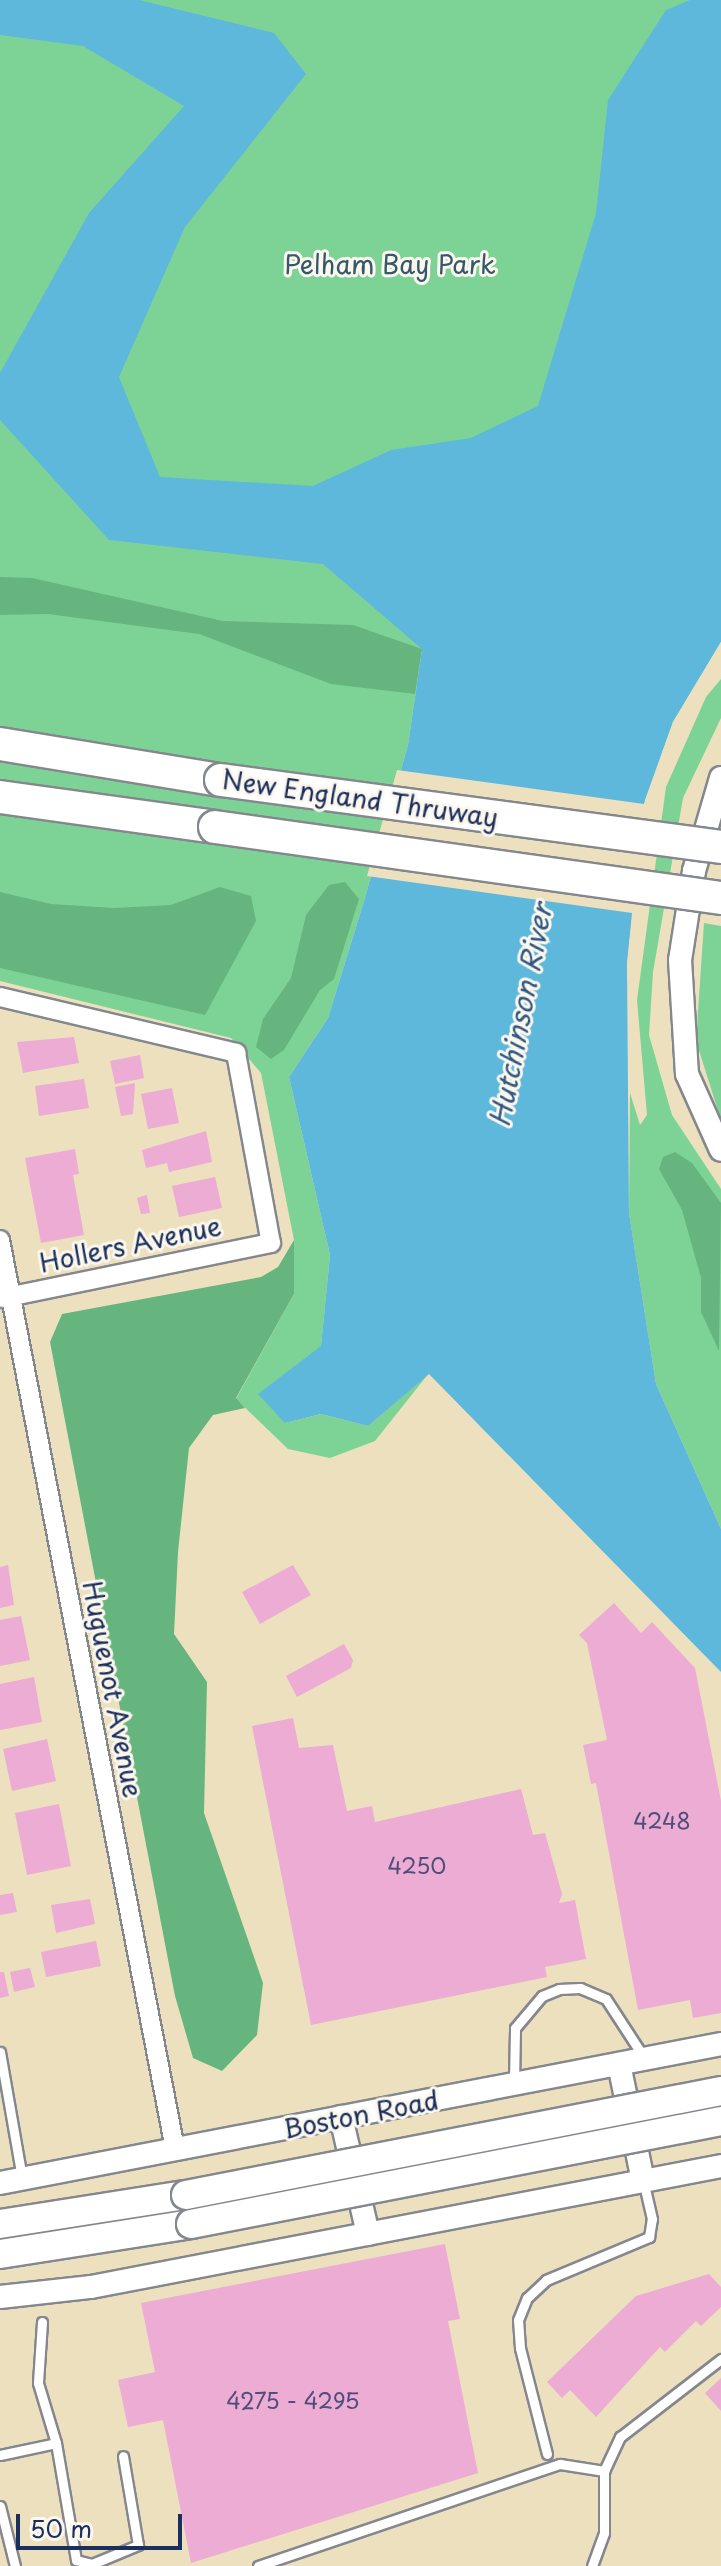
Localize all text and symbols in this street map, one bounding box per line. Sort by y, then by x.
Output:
park label: Pelham Bay Park [283,248,497,280]
street label: New England Thruway [219,763,501,833]
water label: Hutchinson River [482,901,558,1129]
street label: Hollers Avenue [37,1210,223,1278]
street label: Huguenot Avenue [77,1579,149,1799]
house number: 4248 [633,1807,691,1833]
house number: 4250 [388,1852,446,1878]
street label: Boston Road [281,2084,441,2144]
house number: 4275 - 4295 [226,2387,360,2413]
scale bar [20,2498,186,2548]
text: 50 m [30,2510,92,2546]

